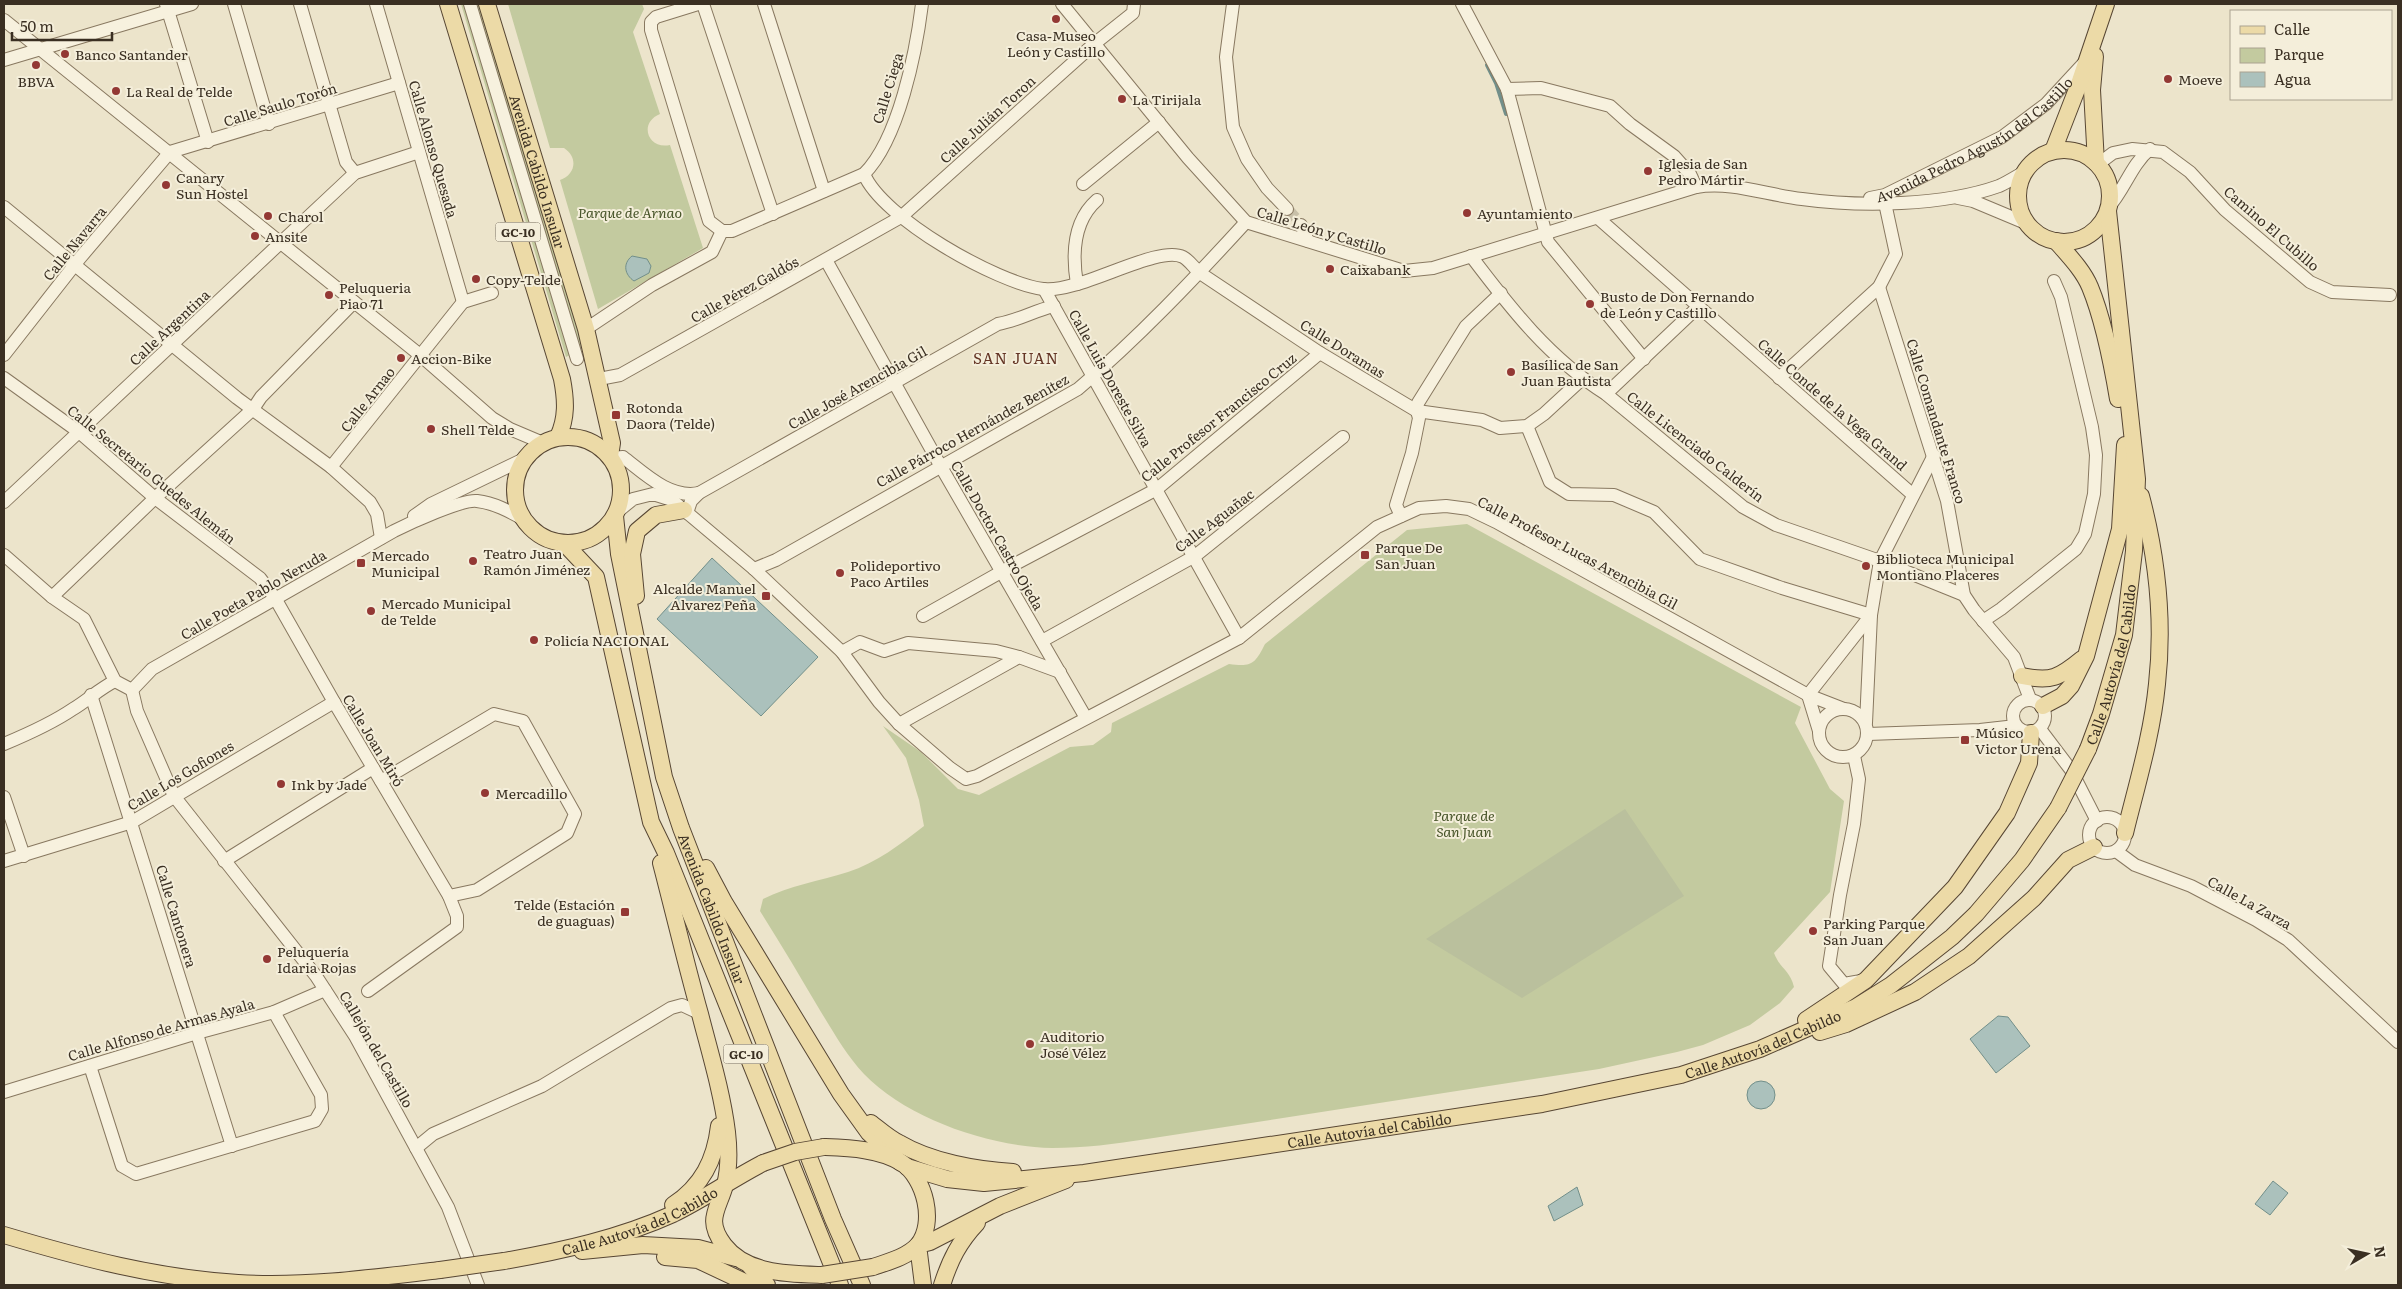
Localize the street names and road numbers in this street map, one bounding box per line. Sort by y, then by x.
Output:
street label: Calle Ciega [867,50,907,126]
street label: Calle Julián Toron [935,70,1039,168]
street label: Avenida Pedro Agustín del Castillo [1875,72,2077,206]
street label: Calle Saulo Torón [221,77,339,131]
street label: Calle Alonso Quesada [405,78,463,221]
street label: Avenida Cabildo Insular [505,92,571,251]
street label: Camino El Cubillo [2220,181,2324,275]
street label: Calle Navarra [38,201,111,285]
street label: Calle León y Castillo [1255,201,1389,259]
road number: GC-10 [496,222,540,242]
street label: Calle Pérez Galdós [686,251,802,327]
street label: Calle Argentina [124,284,214,370]
street label: Calle Luis Doreste Silva [1065,305,1157,451]
street label: Calle Doramas [1297,314,1389,382]
street label: Calle Conde de la Vega Grand [1754,333,1912,475]
street label: Calle Comandante Franco [1902,336,1972,506]
street label: Calle José Arencibia Gil [784,340,930,433]
street label: Calle Profesor Francisco Cruz [1136,348,1300,486]
street label: Calle Arnao [335,362,399,436]
street label: Calle Párroco Hernández Benítez [872,368,1072,491]
street label: Calle Licenciado Calderín [1623,386,1769,506]
street label: Calle Secretario Guedes Alemán [64,400,240,548]
street label: Calle Doctor Castro Ojeda [947,456,1049,614]
street label: Calle Aguañac [1170,484,1258,556]
street label: Calle Profesor Lucas Arencibia Gil [1474,491,1682,614]
street label: Calle Poeta Pablo Neruda [176,544,330,644]
street label: Calle Autovía del Cabildo [2080,583,2140,748]
street label: Calle Joan Miró [338,690,410,790]
street label: Calle Los Gofiones [123,735,237,815]
street label: Avenida Cabildo Insular [674,831,751,987]
street label: Calle Cantonera [152,862,202,970]
street label: Calle La Zarza [2204,871,2296,934]
street label: Callejón del Castillo [335,987,419,1111]
street label: Calle Alfonso de Armas Ayala [65,993,257,1065]
street label: Calle Autovía del Cabildo [1682,1005,1844,1083]
road number: GC-10 [724,1044,768,1064]
street label: Calle Autovía del Cabildo [1286,1108,1453,1152]
street label: Calle Autovía del Cabildo [560,1182,721,1259]

